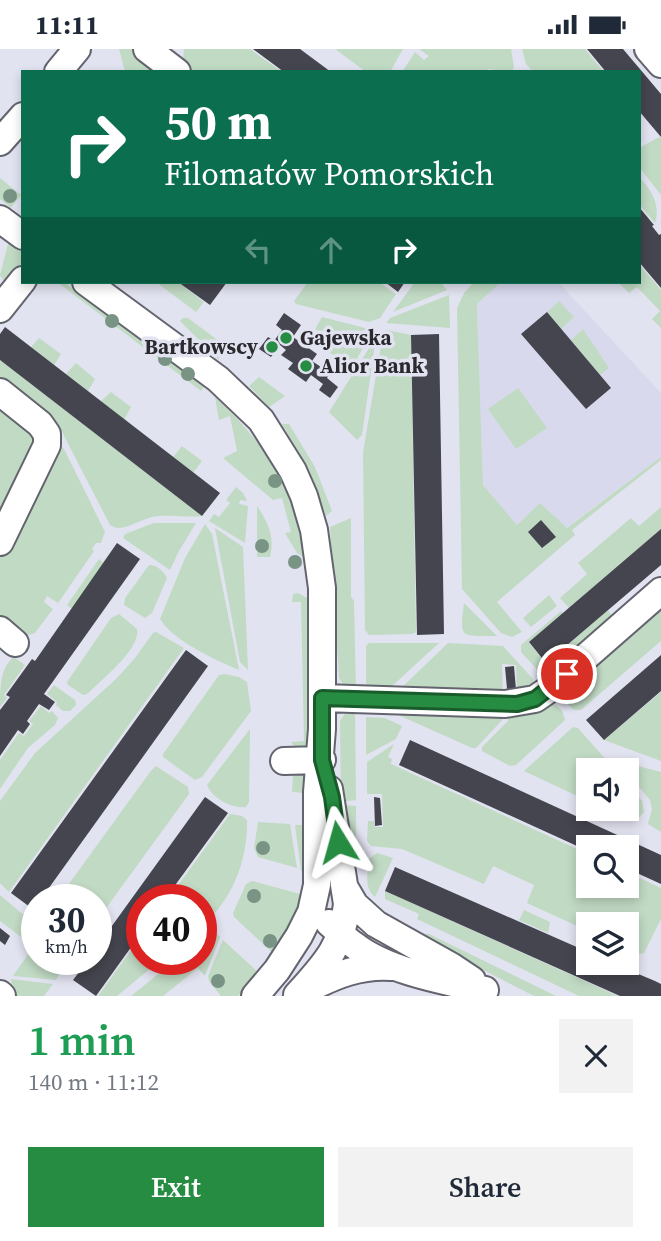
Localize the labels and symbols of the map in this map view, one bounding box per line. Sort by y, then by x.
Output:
place label: Gajewska [300,323,392,352]
marker: Gajewska [278,330,294,346]
place label: Bartkowscy [144,332,259,361]
marker: Bartkowscy [264,339,280,355]
place label: Alior Bank [320,351,424,380]
marker: Alior Bank [298,358,314,374]
pin [537,644,597,704]
position arrow [301,805,375,879]
speed limit sign: 40 [126,884,217,975]

